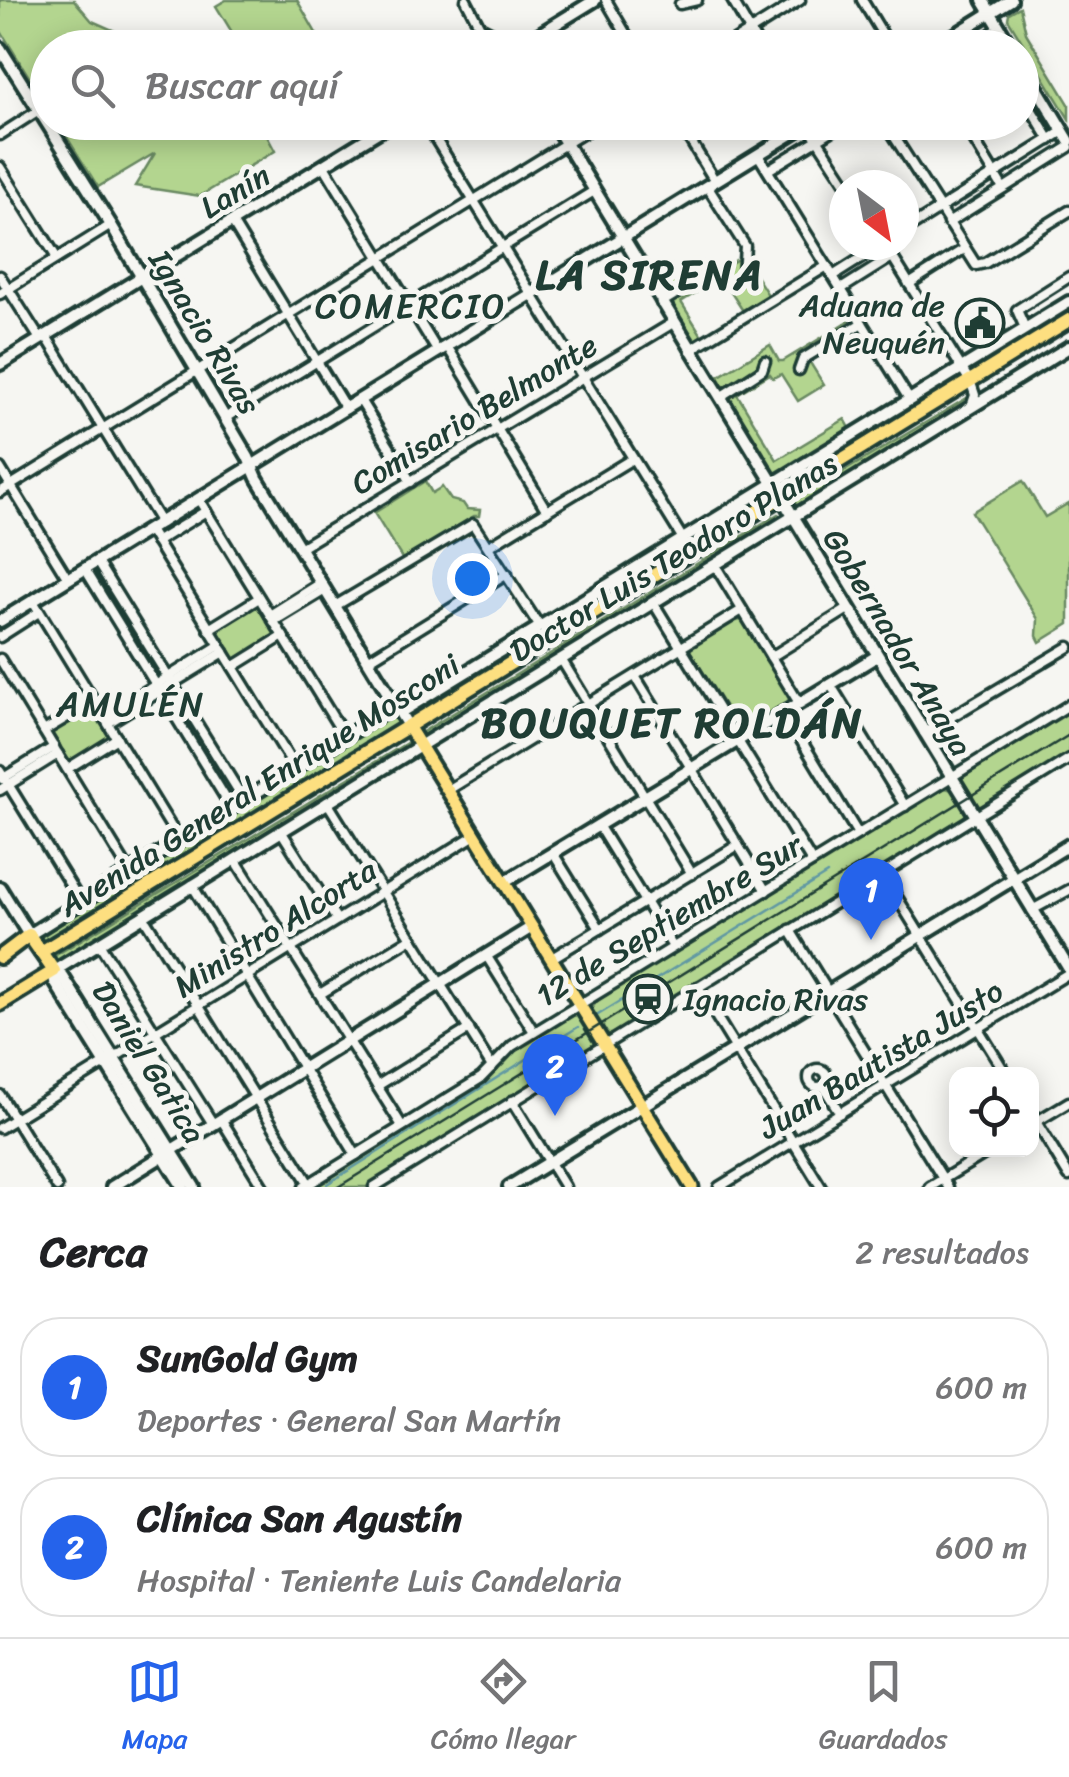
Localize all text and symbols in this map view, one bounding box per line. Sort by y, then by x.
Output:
search box [30,30,1039,140]
text: Buscar aquí [145,52,339,119]
icon: search [65,58,120,113]
street label: Lanín [189,148,282,235]
north arrow [829,170,919,260]
street label: Ignacio Rivas [132,237,277,426]
district label: LA SIRENA [536,238,764,312]
district label: COMERCIO [315,275,507,337]
place label: Aduana de Neuquén [798,277,945,371]
public building icon: Aduana de Neuquén [954,297,1006,349]
street label: Comisario Belmonte [339,318,609,511]
street label: Doctor Luis Teodoro Planas [498,436,849,678]
street label: Gobernador Anaya [807,517,989,768]
your location [447,553,498,604]
street label: Avenida General Enrique Mosconi [46,637,473,933]
district label: AMULÉN [55,673,206,735]
district label: BOUQUET ROLDÁN [480,686,864,760]
street label: 12 de Septiembre Sur [524,817,816,1023]
street label: Ministro Alcorta [162,842,389,1014]
pin: 1 [838,858,904,940]
street label: Juan Bautista Justo [747,963,1015,1156]
street label: Daniel Gatica [76,969,221,1155]
place label: Ignacio Rivas [682,971,868,1028]
station icon: Ignacio Rivas [622,973,674,1025]
pin: 2 [522,1034,588,1116]
map controls [949,1067,1039,1157]
button: locate [949,1067,1039,1157]
text: Cerca [40,1215,147,1289]
text: 2 resultados [855,1224,1029,1281]
text: SunGold Gym [137,1325,358,1392]
text: 1 [68,1359,81,1416]
text: 600 m [935,1359,1027,1416]
text: Deportes · General San Martín [137,1392,561,1449]
text: Clínica San Agustín [137,1485,462,1552]
text: 2 [65,1519,84,1576]
text: 600 m [935,1519,1027,1576]
text: Hospital · Teniente Luis Candelaria [137,1552,621,1609]
tab: Mapa [122,1654,187,1763]
tab: Cómo llegar [431,1654,575,1763]
tab: Guardados [819,1654,947,1763]

